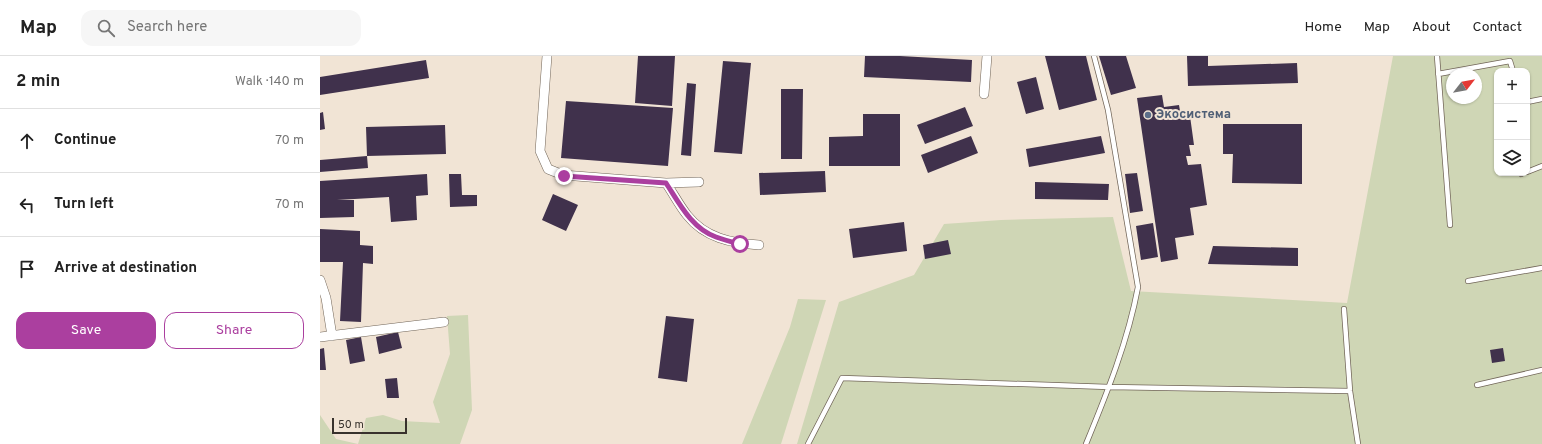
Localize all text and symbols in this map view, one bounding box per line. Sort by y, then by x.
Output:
search box [81,10,361,46]
text: Map [20,16,57,40]
icon: search [95,17,117,39]
text: Search here [127,18,207,37]
text: Home [1305,19,1342,36]
text: Map [1364,19,1390,36]
text: About [1412,19,1451,36]
text: Contact [1473,19,1522,36]
north arrow [1446,68,1482,104]
map controls [1494,68,1530,176]
button: + [1494,68,1530,104]
text: 2 min [16,71,60,93]
text: Walk · 140 m [235,74,304,90]
button: − [1494,104,1530,140]
place label: Экосистема [1156,107,1231,123]
marker: Экосистема [1143,110,1153,120]
icon: ahead [16,130,38,152]
text: Continue [54,131,116,150]
text: 70 m [275,133,304,149]
button: layers [1494,140,1530,176]
route end [555,167,573,185]
icon: left [16,194,38,216]
text: Turn left [54,195,114,214]
text: 70 m [275,197,304,213]
route start [731,235,749,253]
icon: arrive [16,258,38,280]
text: Arrive at destination [54,259,197,278]
button: Save [16,312,156,349]
button: Share [164,312,304,349]
scale bar [332,416,407,435]
text: 50 m [338,418,364,432]

